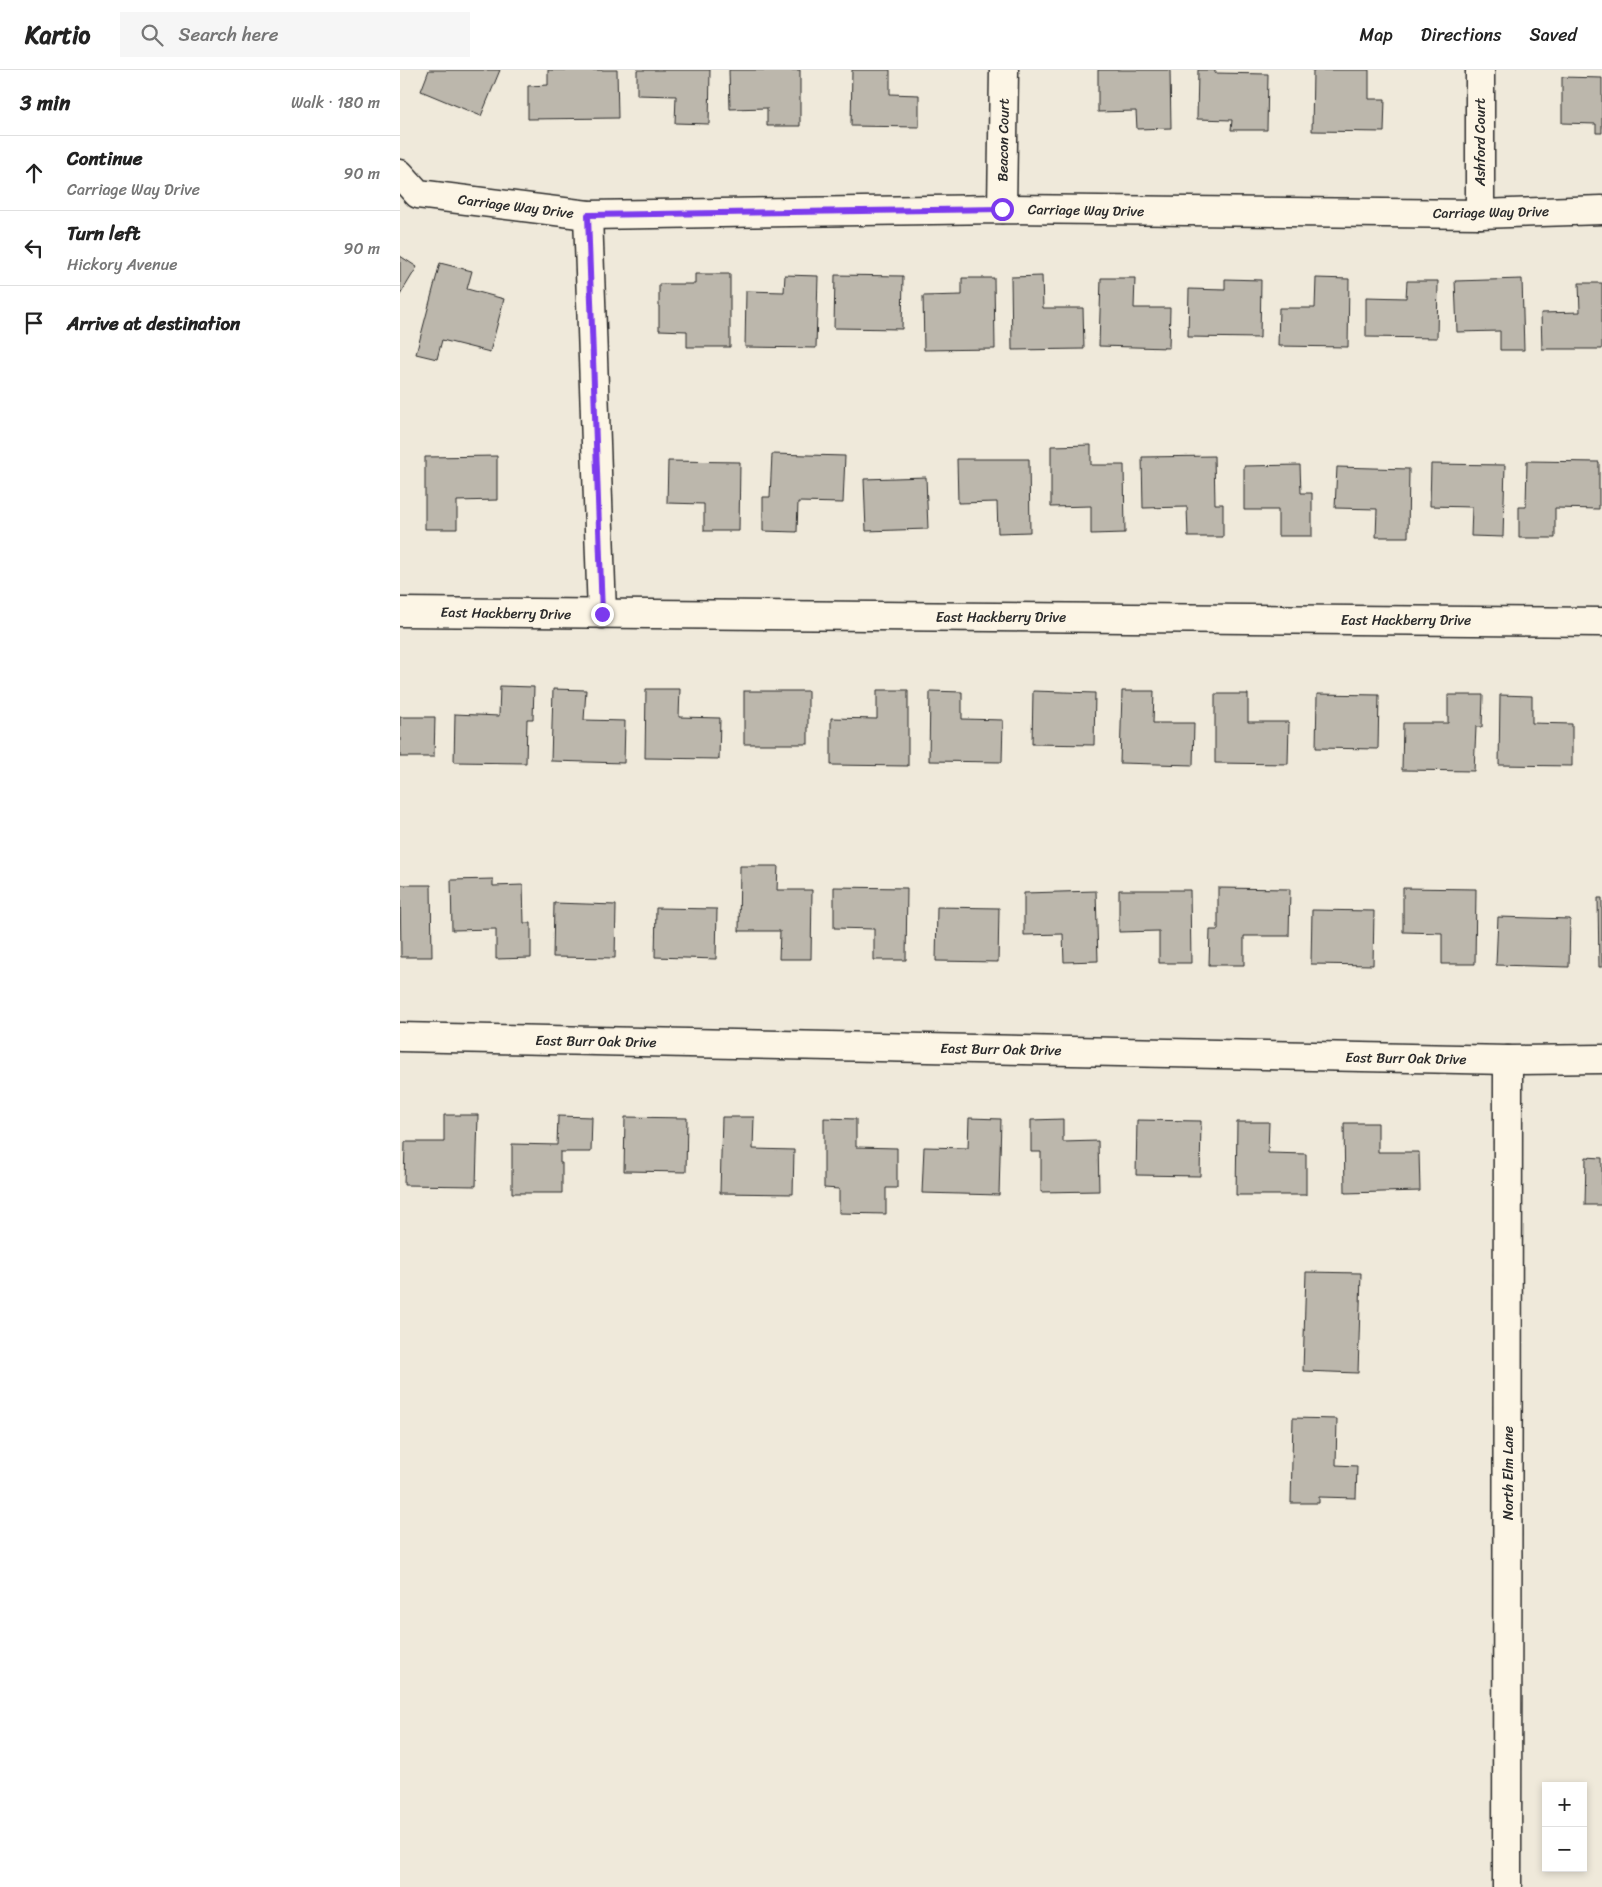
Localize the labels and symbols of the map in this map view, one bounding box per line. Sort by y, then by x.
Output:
street label: Beacon Court [990,98,1017,182]
street label: Ashford Court [1468,98,1493,187]
street label: Carriage Way Drive [457,187,575,226]
street label: Carriage Way Drive [1028,197,1144,224]
route start [991,198,1014,221]
street label: Carriage Way Drive [1433,199,1549,226]
street label: East Hackberry Drive [440,600,572,627]
route end [591,603,614,626]
street label: East Hackberry Drive [936,605,1066,630]
street label: East Hackberry Drive [1341,608,1471,633]
street label: East Burr Oak Drive [535,1028,657,1055]
street label: East Burr Oak Drive [940,1036,1062,1063]
street label: East Burr Oak Drive [1345,1045,1467,1072]
street label: North Elm Lane [1496,1426,1521,1520]

